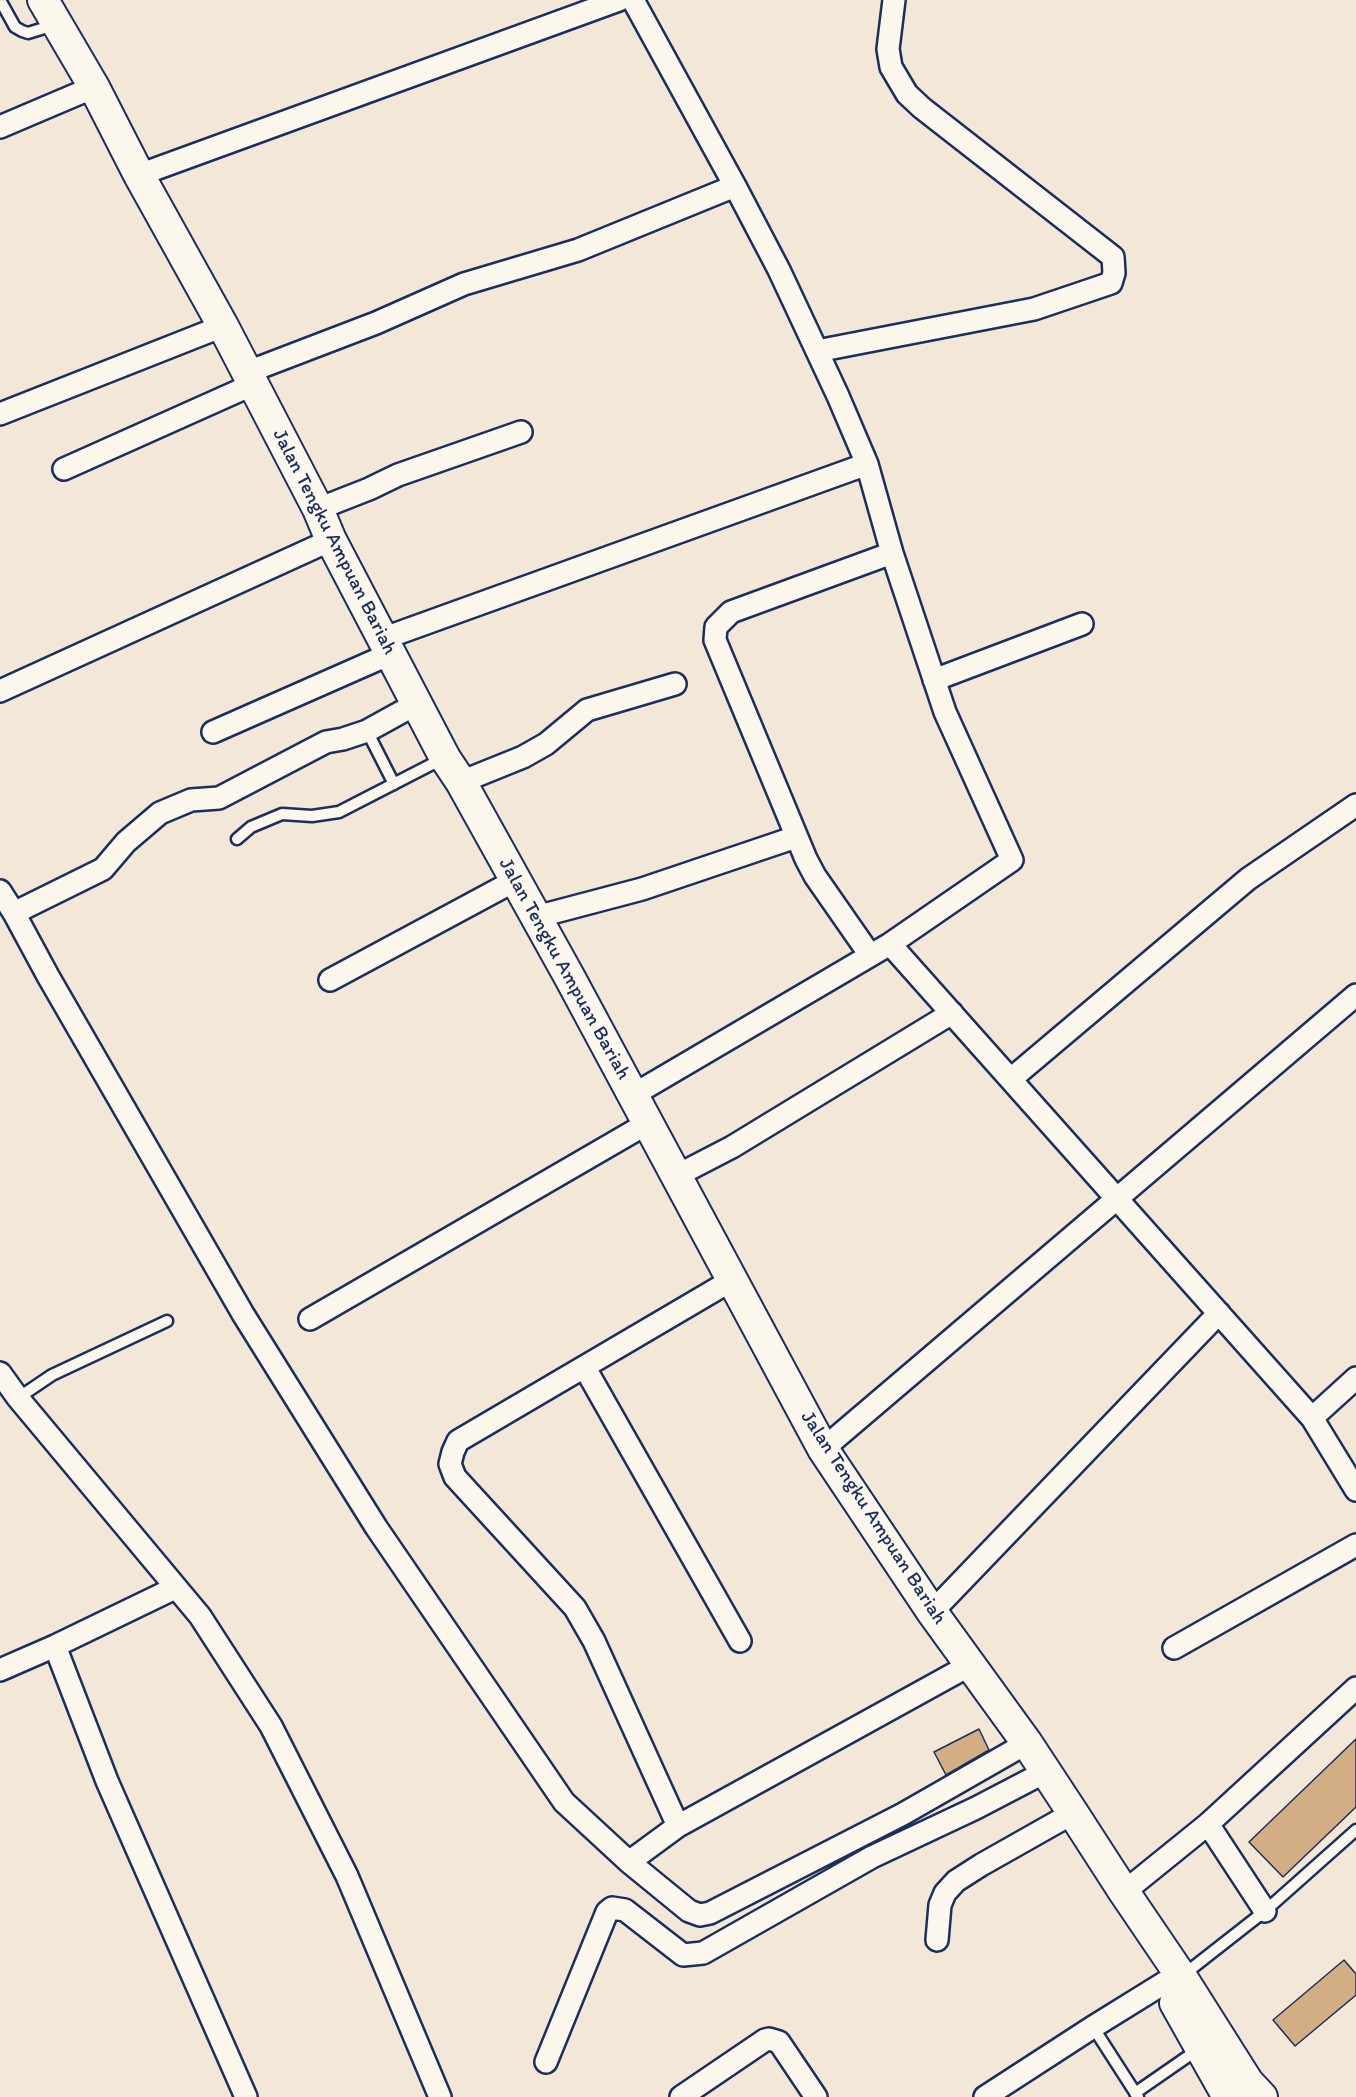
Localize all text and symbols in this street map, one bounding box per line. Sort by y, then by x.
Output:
street label: Jalan Tengku Ampuan Bariah [267,425,401,659]
street label: Jalan Tengku Ampuan Bariah [493,854,635,1084]
street label: Jalan Tengku Ampuan Bariah [795,1407,951,1629]

